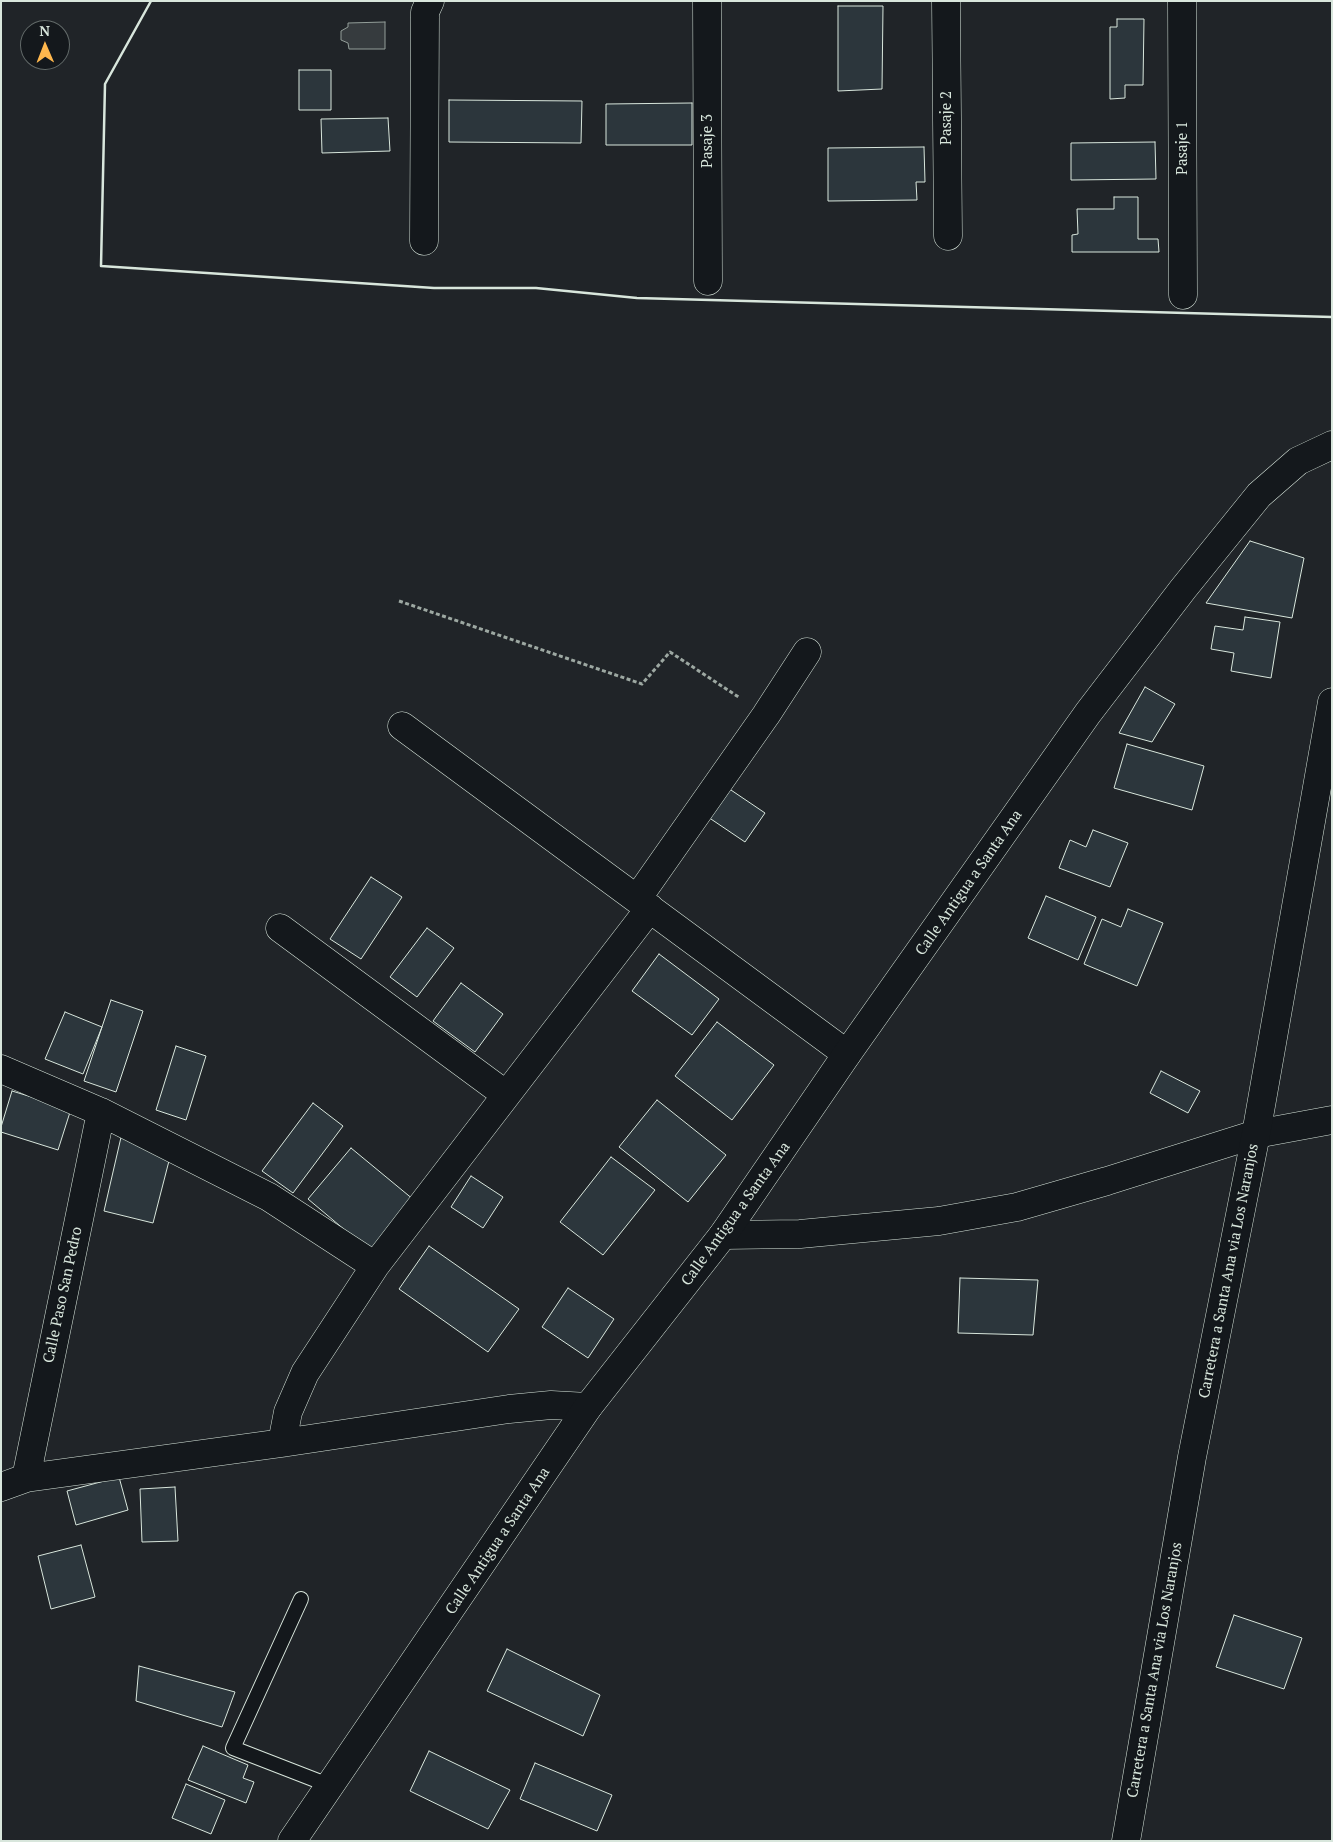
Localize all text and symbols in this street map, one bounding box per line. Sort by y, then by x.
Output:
north arrow [20,20,70,70]
text: N [39,21,50,40]
street label: Pasaje 2 [938,91,956,145]
street label: Pasaje 3 [699,114,717,168]
street label: Pasaje 1 [1174,121,1192,175]
street label: Calle Antigua a Santa Ana [912,807,1026,959]
street label: Calle Antigua a Santa Ana [678,1138,794,1290]
street label: Carretera a Santa Ana via Los Naranjos [1195,1142,1263,1400]
street label: Calle Paso San Pedro [40,1225,86,1365]
street label: Calle Antigua a Santa Ana [442,1464,554,1618]
street label: Carretera a Santa Ana via Los Naranjos [1124,1541,1186,1799]

